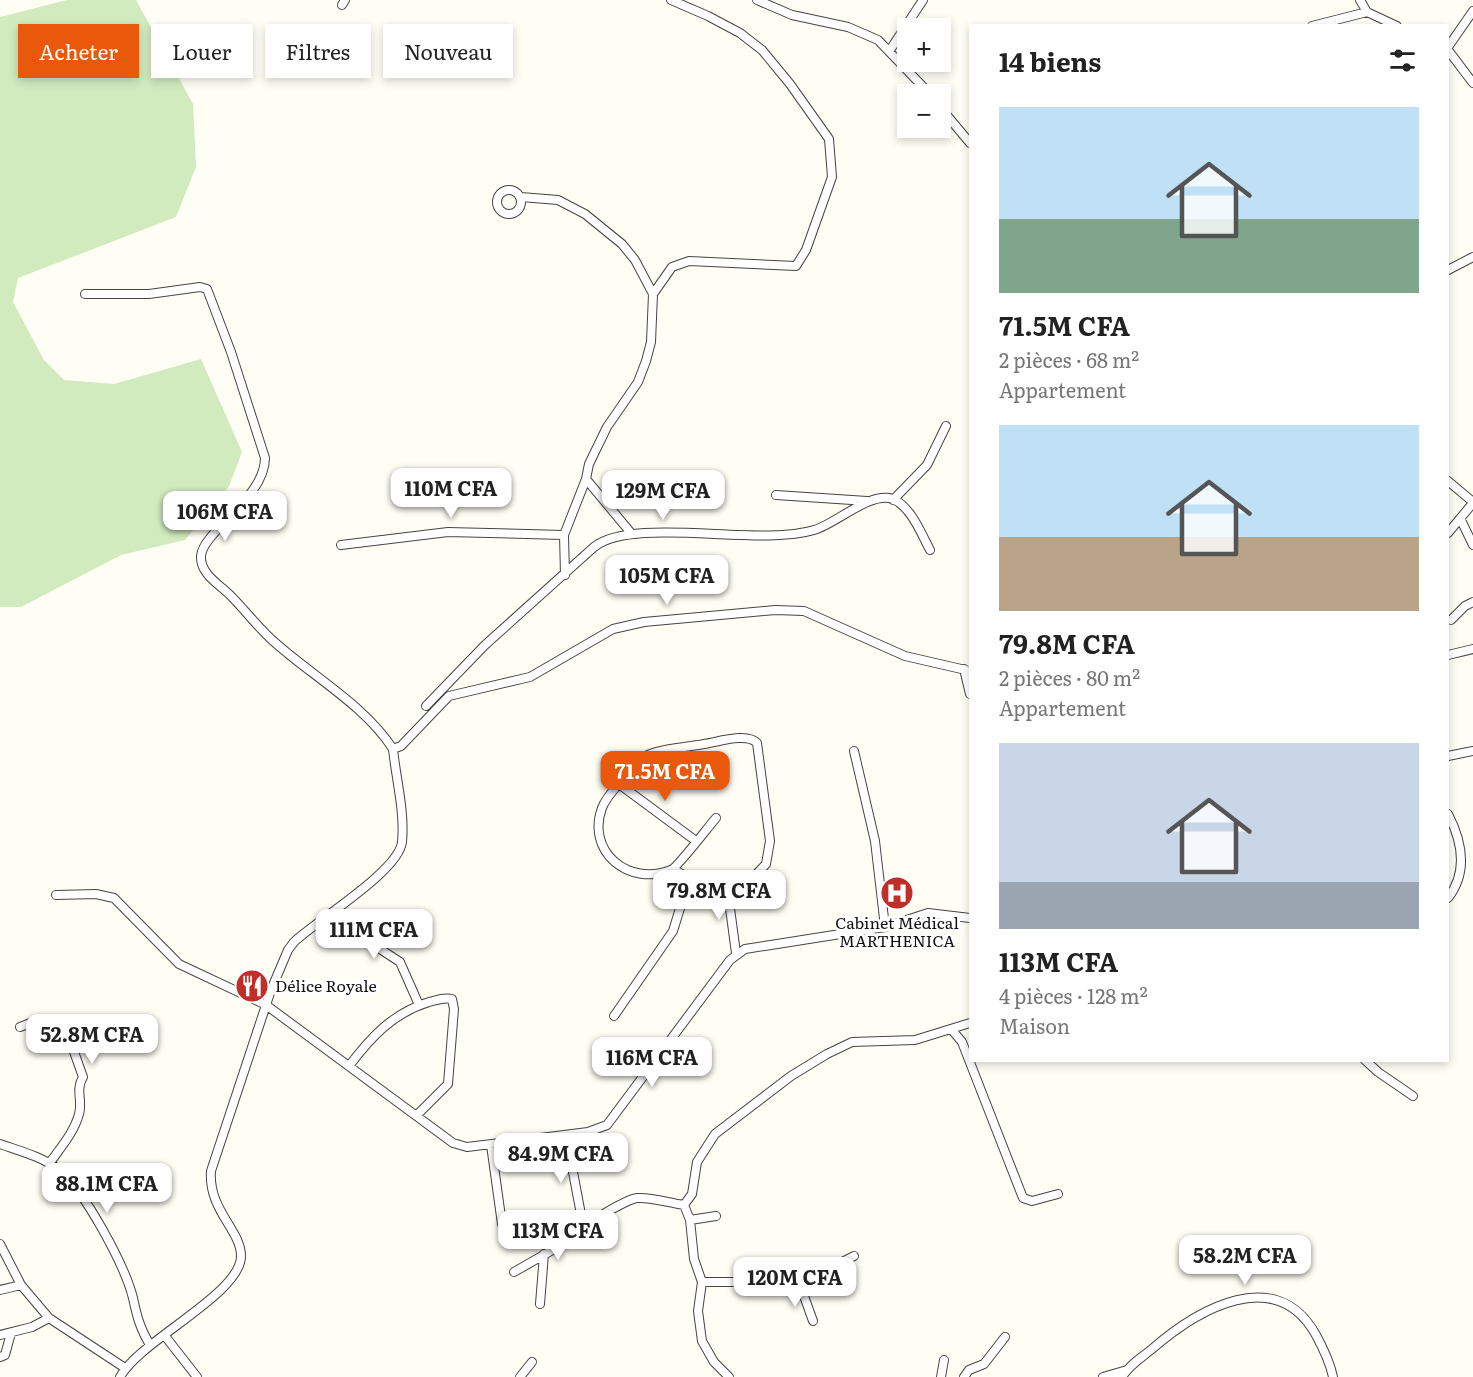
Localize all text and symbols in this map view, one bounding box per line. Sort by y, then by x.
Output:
map controls [897,18,951,138]
button: + [897,18,951,72]
chip: Acheter [18,24,139,78]
chip: Louer [151,24,253,78]
chip: Filtres [265,24,371,78]
chip: Nouveau [383,24,513,78]
text: 14 biens [999,41,1101,80]
icon: filters [1386,44,1419,77]
button: − [897,84,951,138]
icon: home [1155,146,1263,254]
text: 71.5M CFA [999,305,1130,344]
text: 2 pièces · 68 m² [999,344,1139,374]
text: Appartement [999,374,1126,404]
icon: home [1155,464,1263,572]
pin: 110M CFA [389,468,513,519]
pin: 129M CFA [601,470,725,521]
text: 110M CFA [405,472,497,502]
text: 129M CFA [616,474,710,504]
pin: 106M CFA [163,491,287,542]
text: 106M CFA [177,495,273,525]
pin: 105M CFA [605,555,729,606]
text: 105M CFA [619,559,715,589]
text: 79.8M CFA [999,623,1135,662]
text: 2 pièces · 80 m² [999,662,1140,692]
text: Appartement [999,692,1126,722]
pin: 71.5M CFA [596,751,734,802]
text: 71.5M CFA [615,755,715,785]
icon: home [1155,782,1263,890]
pin: 79.8M CFA [650,870,788,921]
text: 79.8M CFA [667,874,771,904]
hospital icon: Cabinet Médical MARTHENICA [879,875,915,911]
pin: 111M CFA [312,909,436,960]
place label: Cabinet Médical MARTHENICA [835,910,959,952]
text: 111M CFA [330,913,418,943]
text: 113M CFA [999,941,1118,980]
restaurant icon: Délice Royale [234,968,270,1004]
place label: Délice Royale [275,973,377,997]
text: 4 pièces · 128 m² [999,980,1148,1010]
text: Maison [999,1010,1070,1040]
pin: 52.8M CFA [23,1014,161,1065]
text: 52.8M CFA [40,1018,144,1048]
pin: 116M CFA [590,1037,714,1088]
text: 116M CFA [606,1041,698,1071]
pin: 84.9M CFA [492,1133,630,1184]
text: 84.9M CFA [508,1137,614,1167]
pin: 88.1M CFA [38,1163,176,1214]
text: 88.1M CFA [56,1167,158,1197]
pin: 113M CFA [496,1210,620,1261]
text: 113M CFA [512,1214,604,1244]
pin: 58.2M CFA [1176,1235,1314,1286]
text: 58.2M CFA [1193,1239,1297,1269]
pin: 120M CFA [733,1257,857,1308]
text: 120M CFA [747,1261,843,1291]

